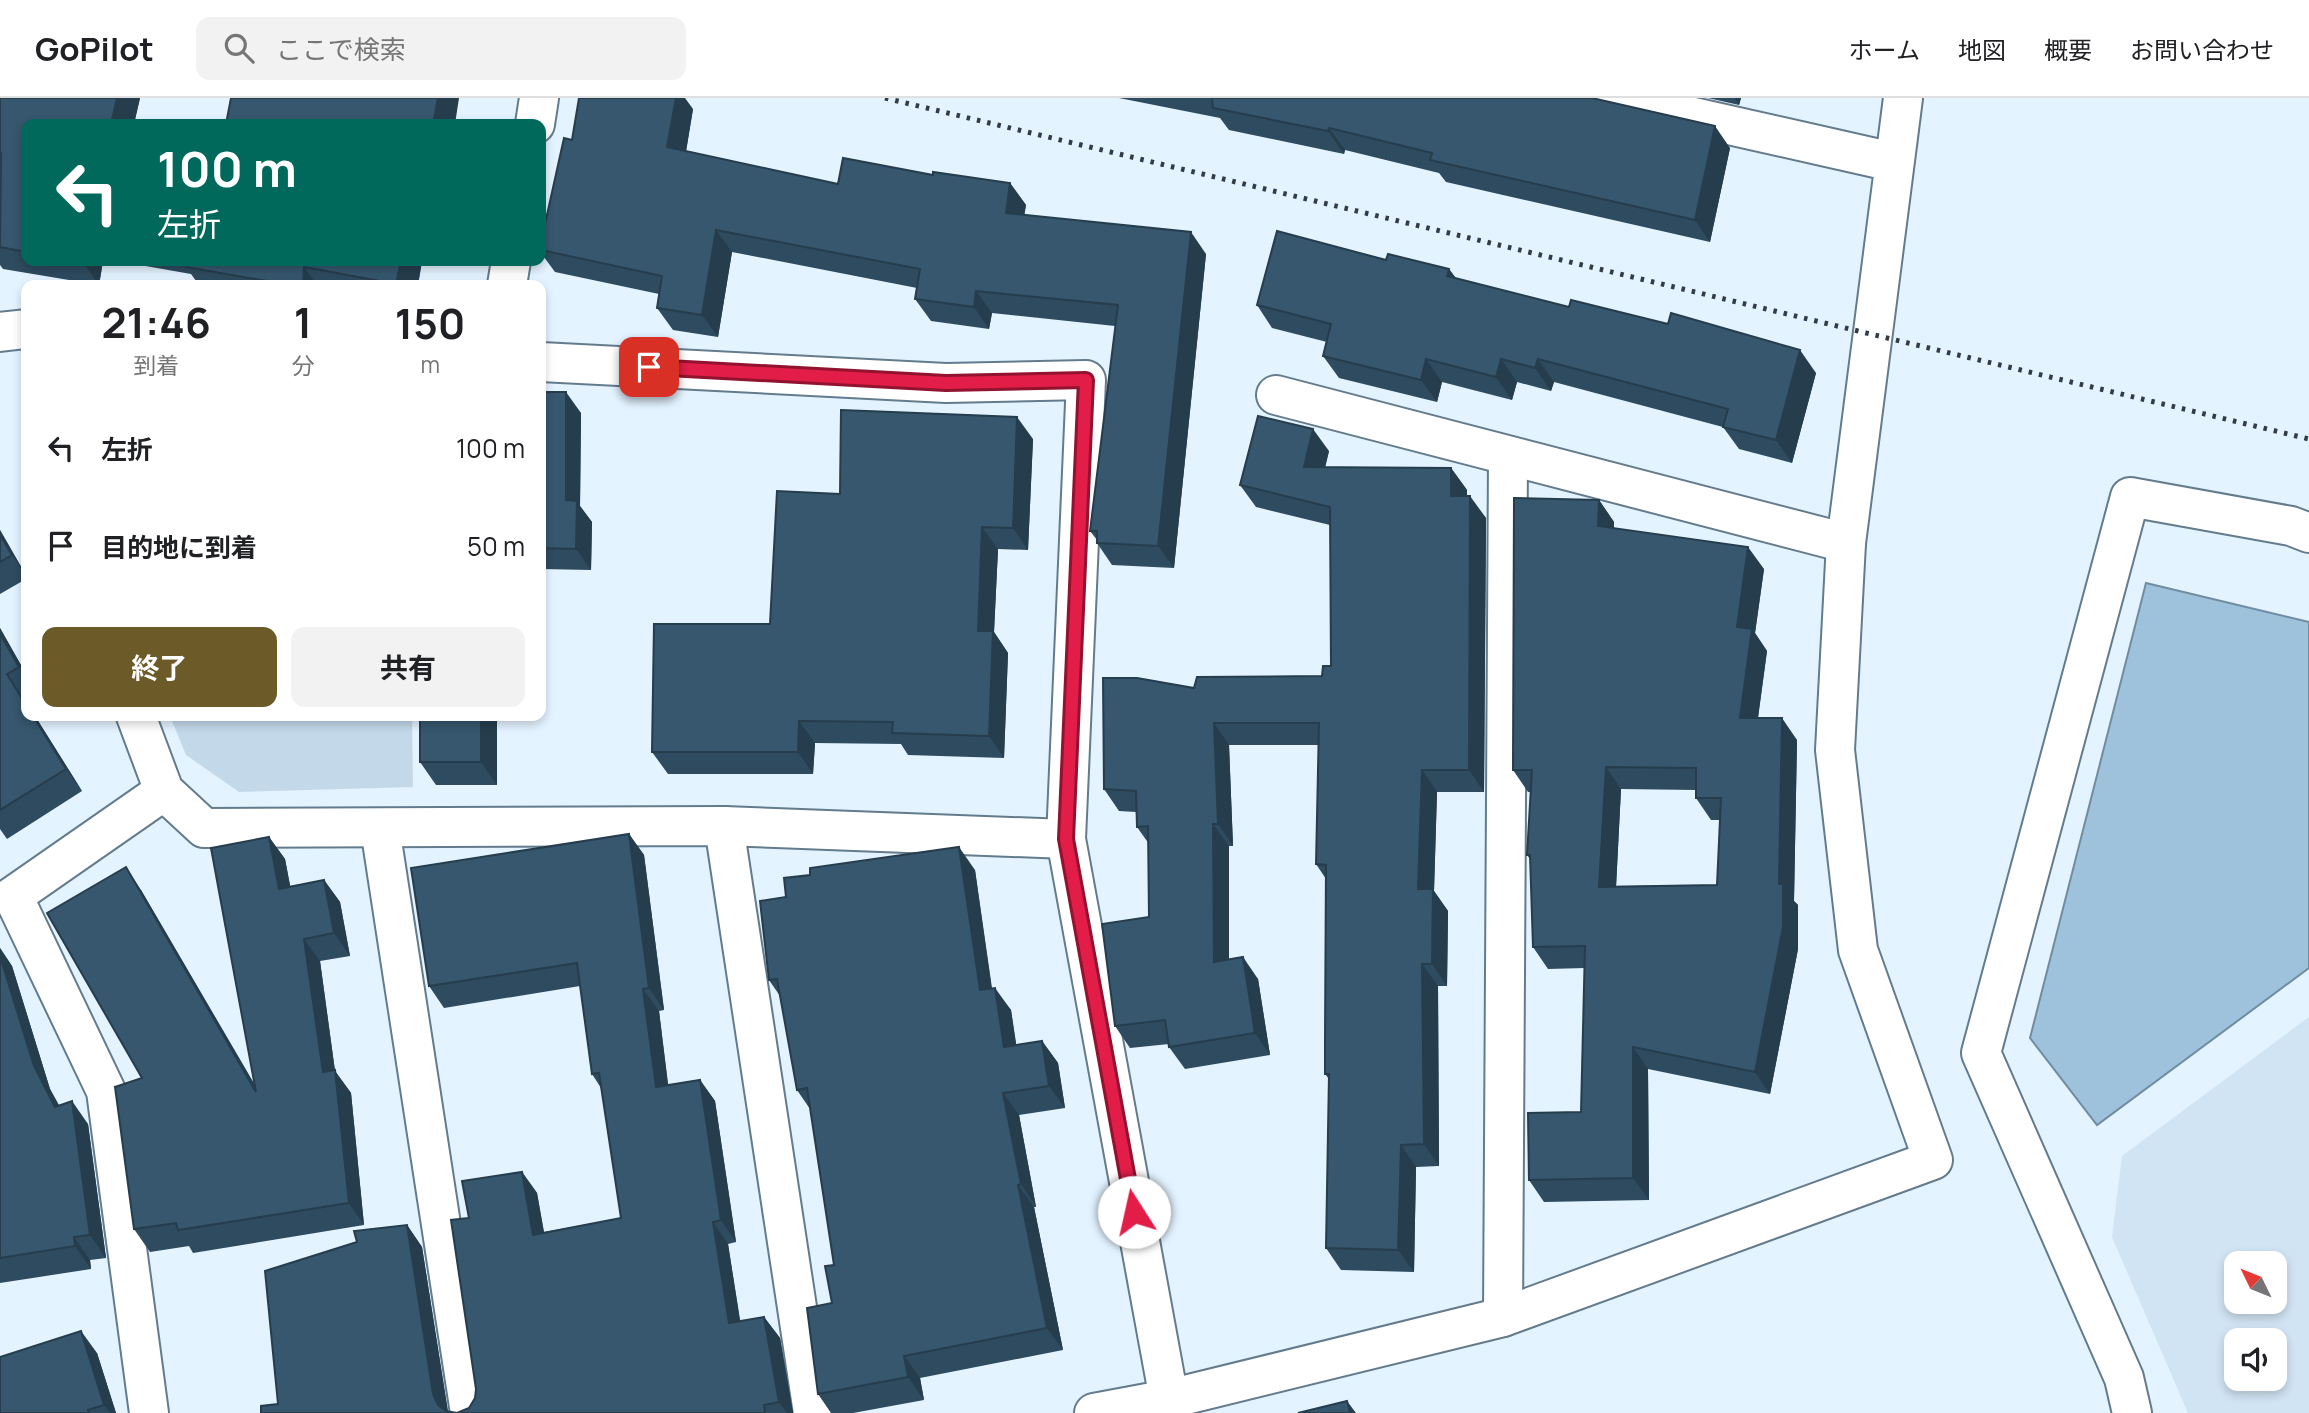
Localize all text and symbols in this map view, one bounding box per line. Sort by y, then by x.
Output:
search box [196,17,686,80]
text: GoPilot [35,26,154,71]
icon: search [220,29,258,67]
text: ここで検索 [276,31,406,67]
text: ホーム [1849,33,1920,66]
text: 地図 [1958,33,2006,66]
text: 概要 [2044,33,2092,66]
text: お問い合わせ [2130,33,2274,66]
text: 100 m [157,135,297,202]
icon: left [42,147,133,238]
text: 左折 [157,202,221,246]
text: 21:46 [101,293,211,351]
text: 1 [294,293,312,351]
text: 150 [395,294,466,352]
pin [619,337,679,397]
text: m [420,348,440,380]
icon: arrive [630,348,668,386]
text: 到着 [133,349,179,381]
text: 分 [291,349,314,381]
icon: left [42,429,80,467]
text: 100 m [456,430,525,466]
text: 左折 [101,431,153,467]
icon: arrive [42,527,80,565]
text: 50 m [467,528,525,564]
text: 目的地に到着 [101,529,257,565]
button: 終了 [42,627,277,707]
button: 共有 [291,627,525,707]
position arrow [1097,1175,1171,1249]
north arrow [2224,1251,2287,1314]
map controls [2224,1251,2287,1391]
button: sound [2224,1328,2287,1391]

